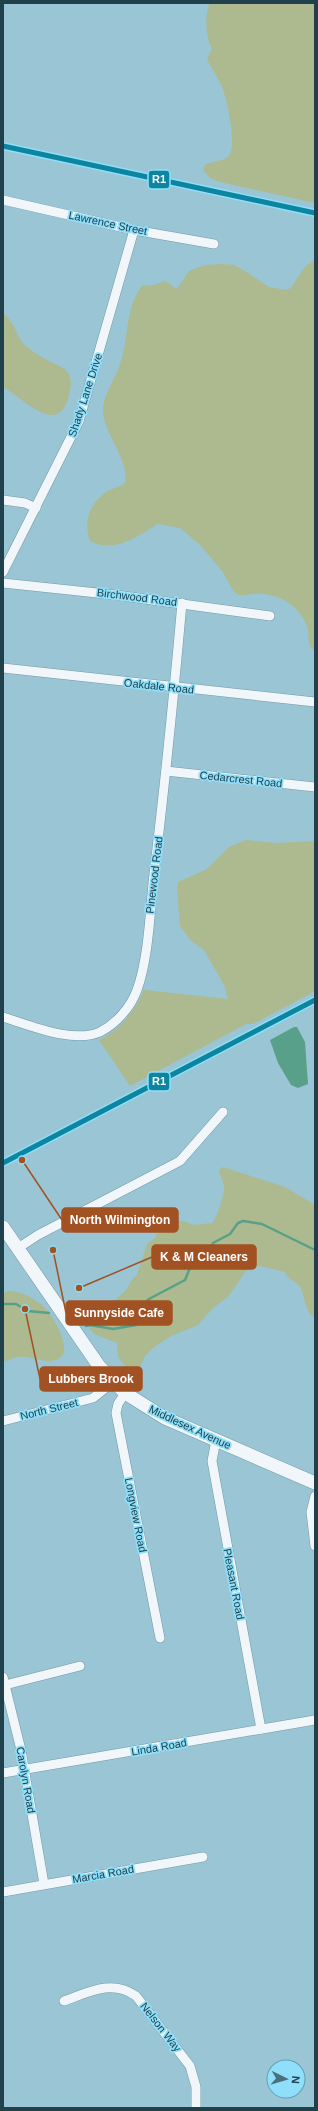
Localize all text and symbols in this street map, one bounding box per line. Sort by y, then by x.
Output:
line badge: R1 [148,170,170,189]
text: R1 [152,173,166,185]
street label: Lawrence Street [68,209,148,237]
street label: Shady Lane Drive [66,352,104,438]
street label: Birchwood Road [96,586,178,608]
street label: Oakdale Road [123,676,195,696]
street label: Cedarcrest Road [199,769,283,789]
street label: Pinewood Road [143,836,165,914]
line badge: R1 [148,1072,170,1091]
text: R1 [152,1075,166,1087]
callout: North Wilmington [62,1208,178,1232]
text: North Wilmington [70,1213,170,1227]
callout: K & M Cleaners [152,1245,256,1269]
text: K & M Cleaners [160,1250,248,1264]
callout: Sunnyside Cafe [66,1301,172,1325]
text: Sunnyside Cafe [74,1306,164,1320]
callout: Lubbers Brook [40,1367,142,1391]
text: Lubbers Brook [48,1372,134,1386]
street label: North Street [19,1396,79,1422]
street label: Middlesex Avenue [147,1403,233,1451]
street label: Longview Road [123,1477,149,1553]
street label: Pleasant Road [221,1547,247,1621]
street label: Linda Road [130,1736,188,1758]
street label: Carolyn Road [14,1746,38,1814]
street label: Marcia Road [71,1863,135,1885]
street label: Nelson Way [138,2000,184,2054]
north arrow [266,2059,306,2099]
text: N [290,2075,302,2084]

